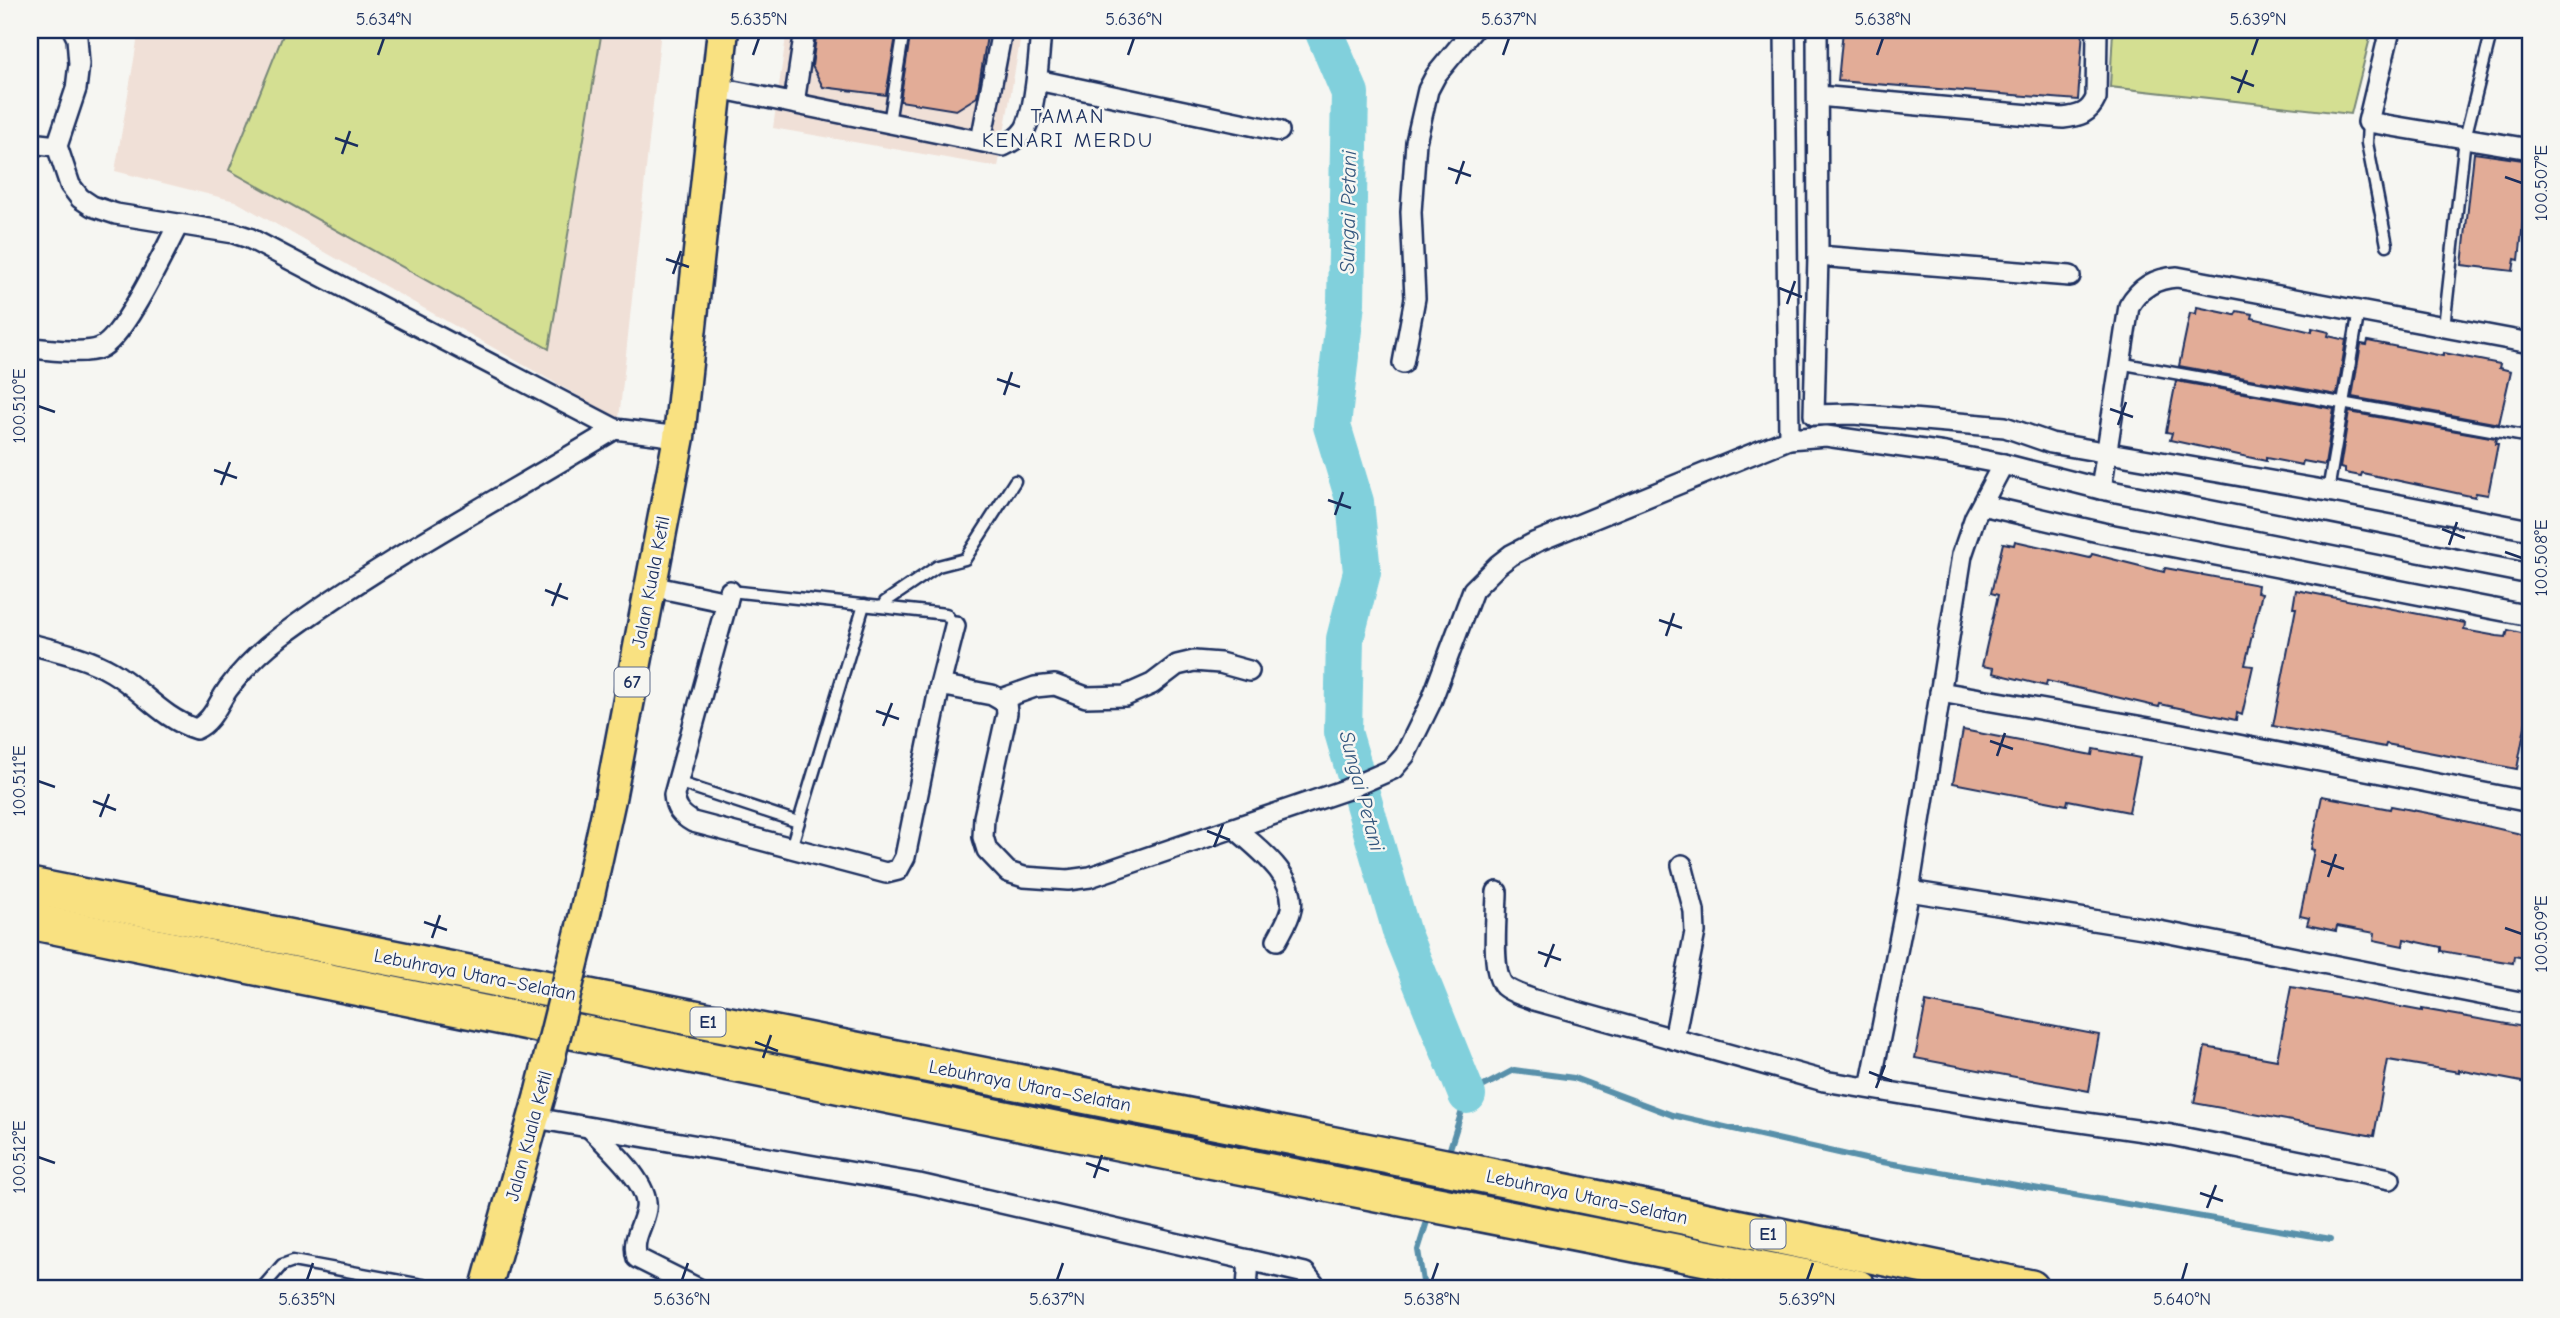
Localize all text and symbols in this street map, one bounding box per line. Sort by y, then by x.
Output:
text: 5.634°N [356,9,412,30]
text: 5.635°N [730,9,788,30]
text: 5.636°N [1105,9,1163,30]
text: 5.637°N [1481,9,1537,30]
text: 5.638°N [1855,9,1911,30]
text: 5.639°N [2229,9,2287,30]
district label: TAMAN KENARI MERDU [982,104,1154,152]
text: 100.507°E [2531,145,2552,221]
water label: Sungai Petani [1335,150,1361,274]
text: 100.510°E [9,368,30,443]
street label: Jalan Kuala Ketil [627,514,675,650]
text: 100.508°E [2531,519,2552,597]
road number: 67 [614,668,650,696]
water label: Sungai Petani [1334,728,1390,854]
text: 100.511°E [9,745,30,817]
text: 100.509°E [2531,895,2552,973]
street label: Lebuhraya Utara–Selatan [372,945,578,1005]
road number: E1 [690,1007,726,1036]
street label: Lebuhraya Utara–Selatan [927,1056,1133,1116]
street label: Jalan Kuala Ketil [501,1069,557,1203]
text: 100.512°E [9,1120,30,1194]
street label: Lebuhraya Utara–Selatan [1484,1165,1690,1229]
road number: E1 [1750,1219,1786,1248]
text: 5.635°N [278,1289,336,1310]
text: 5.636°N [653,1289,711,1310]
text: 5.637°N [1029,1289,1085,1310]
text: 5.638°N [1404,1289,1460,1310]
text: 5.639°N [1778,1289,1836,1310]
text: 5.640°N [2153,1289,2211,1310]

